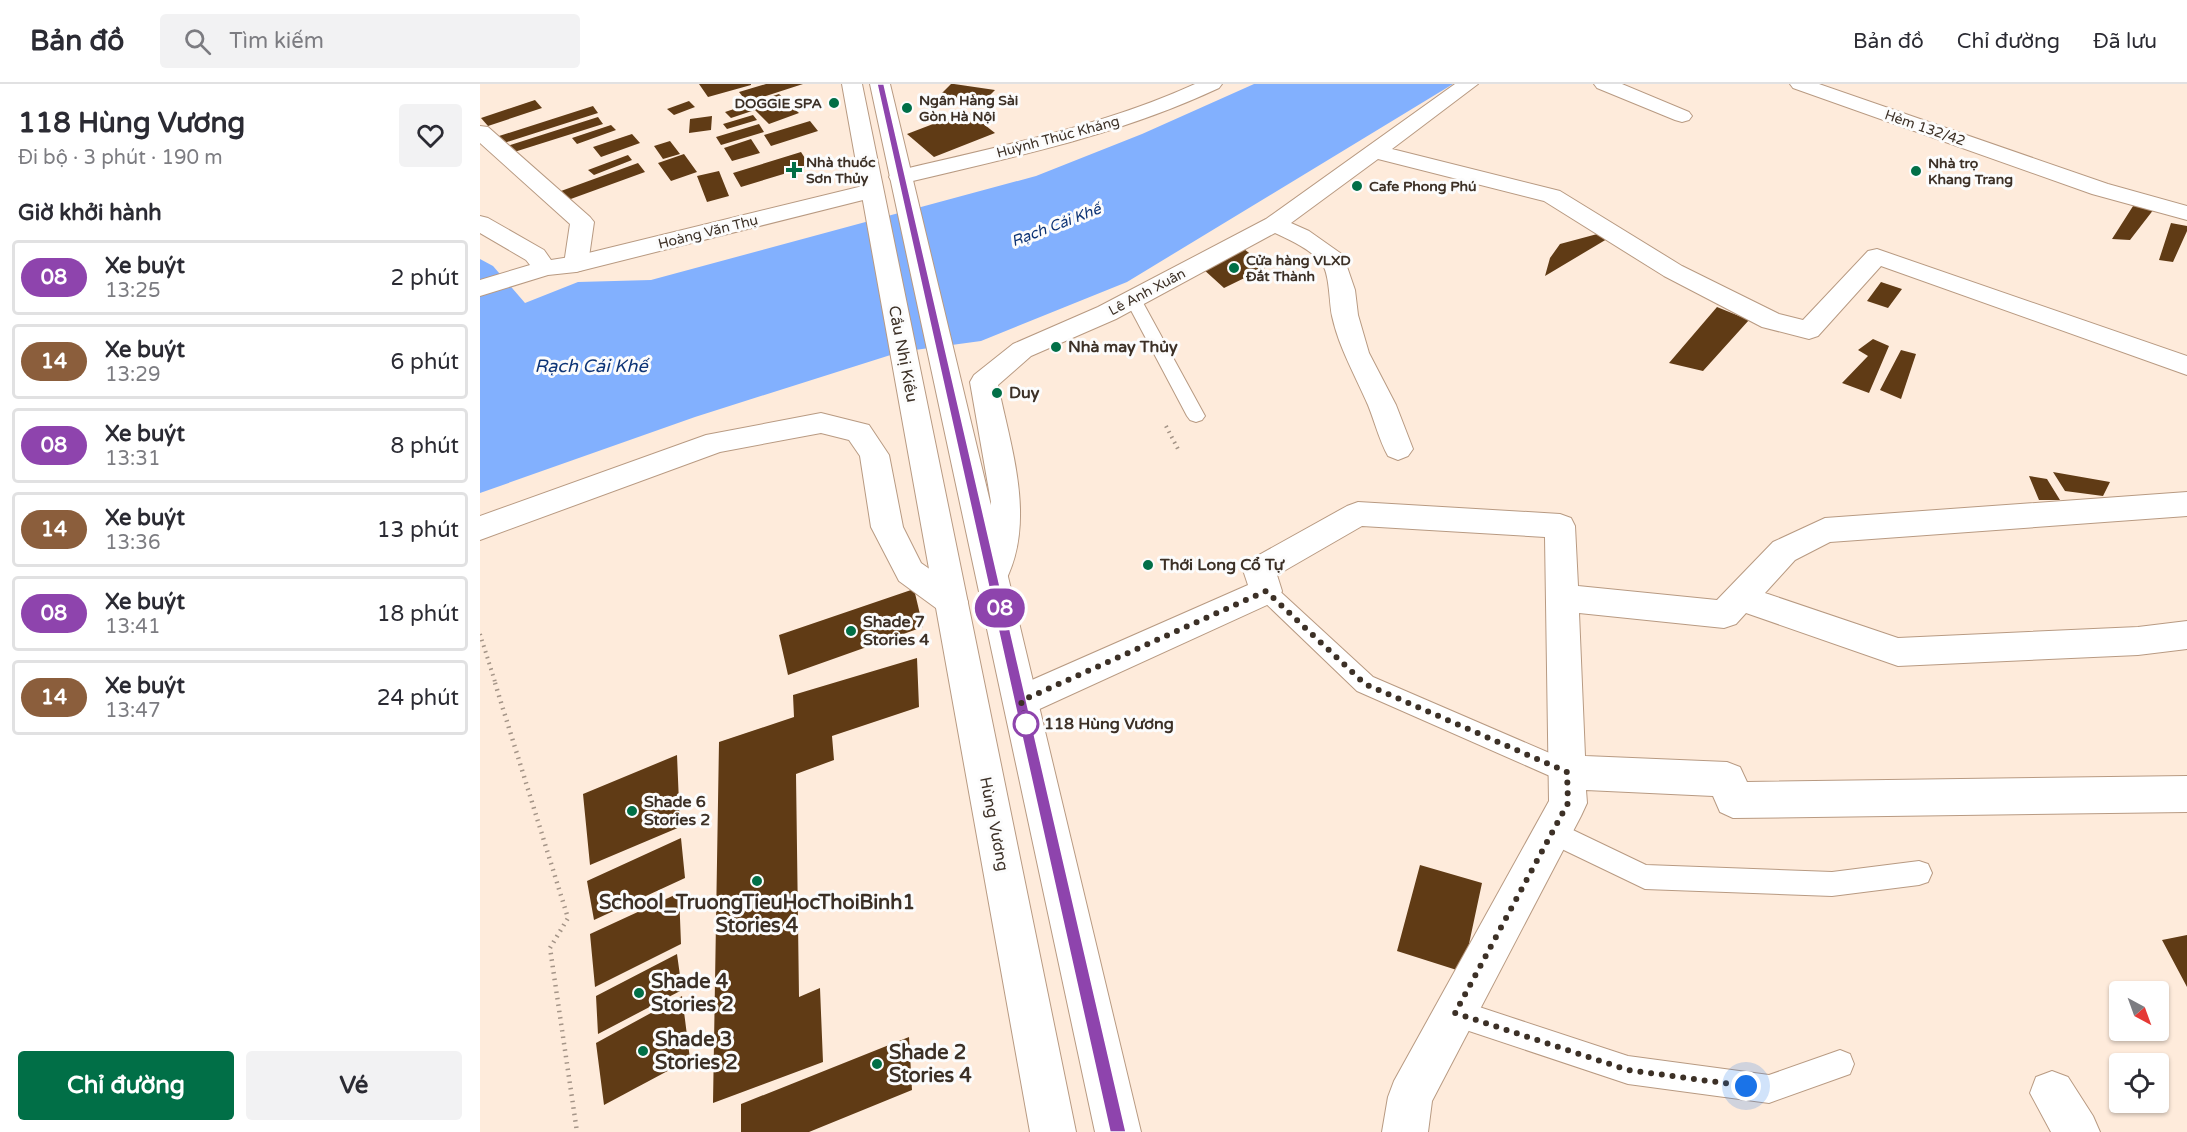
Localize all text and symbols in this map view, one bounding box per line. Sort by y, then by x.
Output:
search box [160,14,580,68]
text: Bản đồ [30,24,124,58]
icon: search [181,25,214,58]
text: Tìm kiếm [229,28,324,54]
text: Bản đồ [1853,29,1924,54]
text: Chỉ đường [1957,29,2060,54]
text: Đã lưu [2093,29,2157,54]
place label: Ngân Hàng Sài Gòn Hà Nội [919,92,1018,125]
place label: DOGGIE SPA [735,95,823,112]
marker: DOGGIE SPA [827,96,841,110]
marker: Ngân Hàng Sài Gòn Hà Nội [900,101,914,115]
button: heart [399,104,462,167]
text: 118 Hùng Vương [18,106,245,140]
street label: Hẻm 132/42 [1882,106,1968,150]
street label: Huỳnh Thúc Kháng [995,112,1121,162]
text: Đi bộ · 3 phút · 190 m [18,146,223,170]
place label: Nhà thuốc Sơn Thủy [806,154,876,187]
place label: Nhà trọ Khang Trang [1928,155,2013,188]
marker: Nhà thuốc Sơn Thủy [787,163,801,177]
marker: Nhà trọ Khang Trang [1909,164,1923,178]
place label: Cafe Phong Phú [1369,178,1477,195]
marker: Cafe Phong Phú [1350,179,1364,193]
water label: Rạch Cái Khế [1009,199,1106,250]
text: Giờ khởi hành [18,200,162,226]
street label: Hoàng Văn Thụ [656,211,760,253]
place label: Cửa hàng VLXD Đắt Thành [1245,252,1351,285]
text: Xe buýt [105,253,185,279]
marker: Cửa hàng VLXD Đắt Thành [1227,261,1241,275]
text: 08 [41,265,67,290]
text: 2 phút [390,265,459,291]
street label: Lê Anh Xuân [1106,265,1188,319]
text: 13:25 [105,279,160,303]
street label: Cầu Nhị Kiều [884,304,922,404]
text: Xe buýt [105,337,185,363]
place label: Nhà may Thủy [1068,337,1178,357]
marker: Nhà may Thủy [1049,340,1063,354]
text: 14 [41,349,67,374]
text: 6 phút [390,349,459,375]
water label: Rạch Cái Khế [534,355,650,377]
text: 13:29 [105,363,160,387]
place label: Duy [1009,383,1040,403]
marker: Duy [990,386,1004,400]
text: Xe buýt [105,421,185,447]
text: 08 [41,433,67,458]
text: 8 phút [390,433,459,459]
text: 13:31 [105,447,160,471]
text: Xe buýt [105,505,185,531]
text: 14 [41,517,67,542]
text: 13 phút [377,517,459,543]
text: 13:36 [105,531,160,555]
place label: Thới Long Cổ Tự [1159,555,1286,575]
marker: Thới Long Cổ Tự [1141,558,1155,572]
line badge: 08 [973,588,1027,628]
text: Xe buýt [105,589,185,615]
text: 08 [987,596,1013,621]
text: 08 [41,601,67,626]
text: 18 phút [377,601,459,627]
place label: Shade 7 Stories 4 [863,612,929,650]
text: 13:41 [105,615,160,639]
marker: Shade 7 Stories 4 [844,624,858,638]
text: Xe buýt [105,673,185,699]
text: 14 [41,685,67,710]
text: 24 phút [377,685,459,711]
text: 13:47 [105,699,160,723]
marker: 118 Hùng Vương [1013,711,1039,737]
place label: 118 Hùng Vương [1044,714,1174,734]
street label: Hùng Vương [975,775,1013,873]
place label: Shade 6 Stories 2 [644,792,710,830]
marker: Shade 6 Stories 2 [625,804,639,818]
marker: School_TruongTieuHocThoiBinh1 Stories 4 [750,874,764,888]
place label: School_TruongTieuHocThoiBinh1 Stories 4 [599,891,915,938]
place label: Shade 4 Stories 2 [651,970,734,1017]
north arrow [2109,981,2169,1041]
map controls [2109,981,2169,1113]
marker: Shade 4 Stories 2 [632,986,646,1000]
place label: Shade 3 Stories 2 [655,1028,738,1075]
place label: Shade 2 Stories 4 [889,1041,972,1088]
marker: Shade 3 Stories 2 [636,1044,650,1058]
button: Chỉ đường [18,1051,234,1120]
button: Vé [246,1051,462,1120]
button: locate [2109,1053,2169,1113]
marker: Shade 2 Stories 4 [870,1057,884,1071]
your location [1731,1071,1761,1101]

